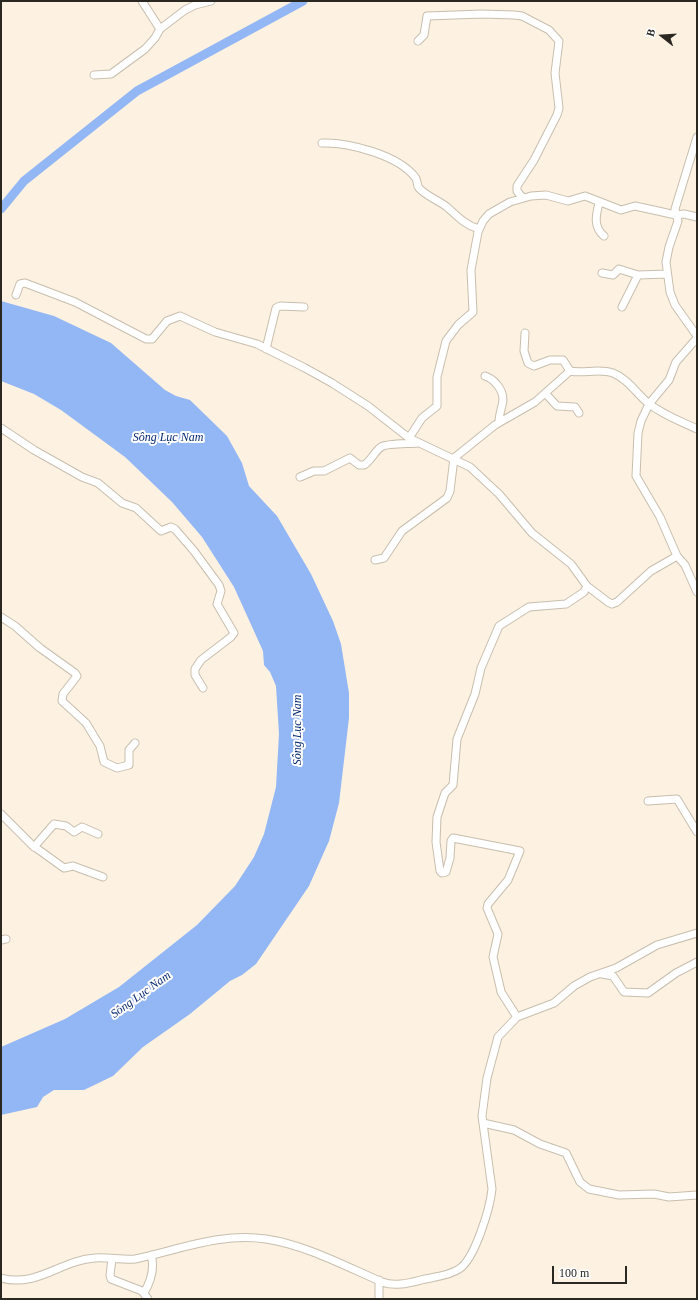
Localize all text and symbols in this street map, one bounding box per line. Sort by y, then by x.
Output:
north arrow [642,16,682,56]
text: B [644,27,657,38]
water label: Sông Lục Nam [133,431,203,445]
water label: Sông Lục Nam [291,695,305,765]
water label: Sông Lục Nam [108,968,174,1022]
scale bar [554,1258,629,1284]
text: 100 m [559,1266,589,1280]

